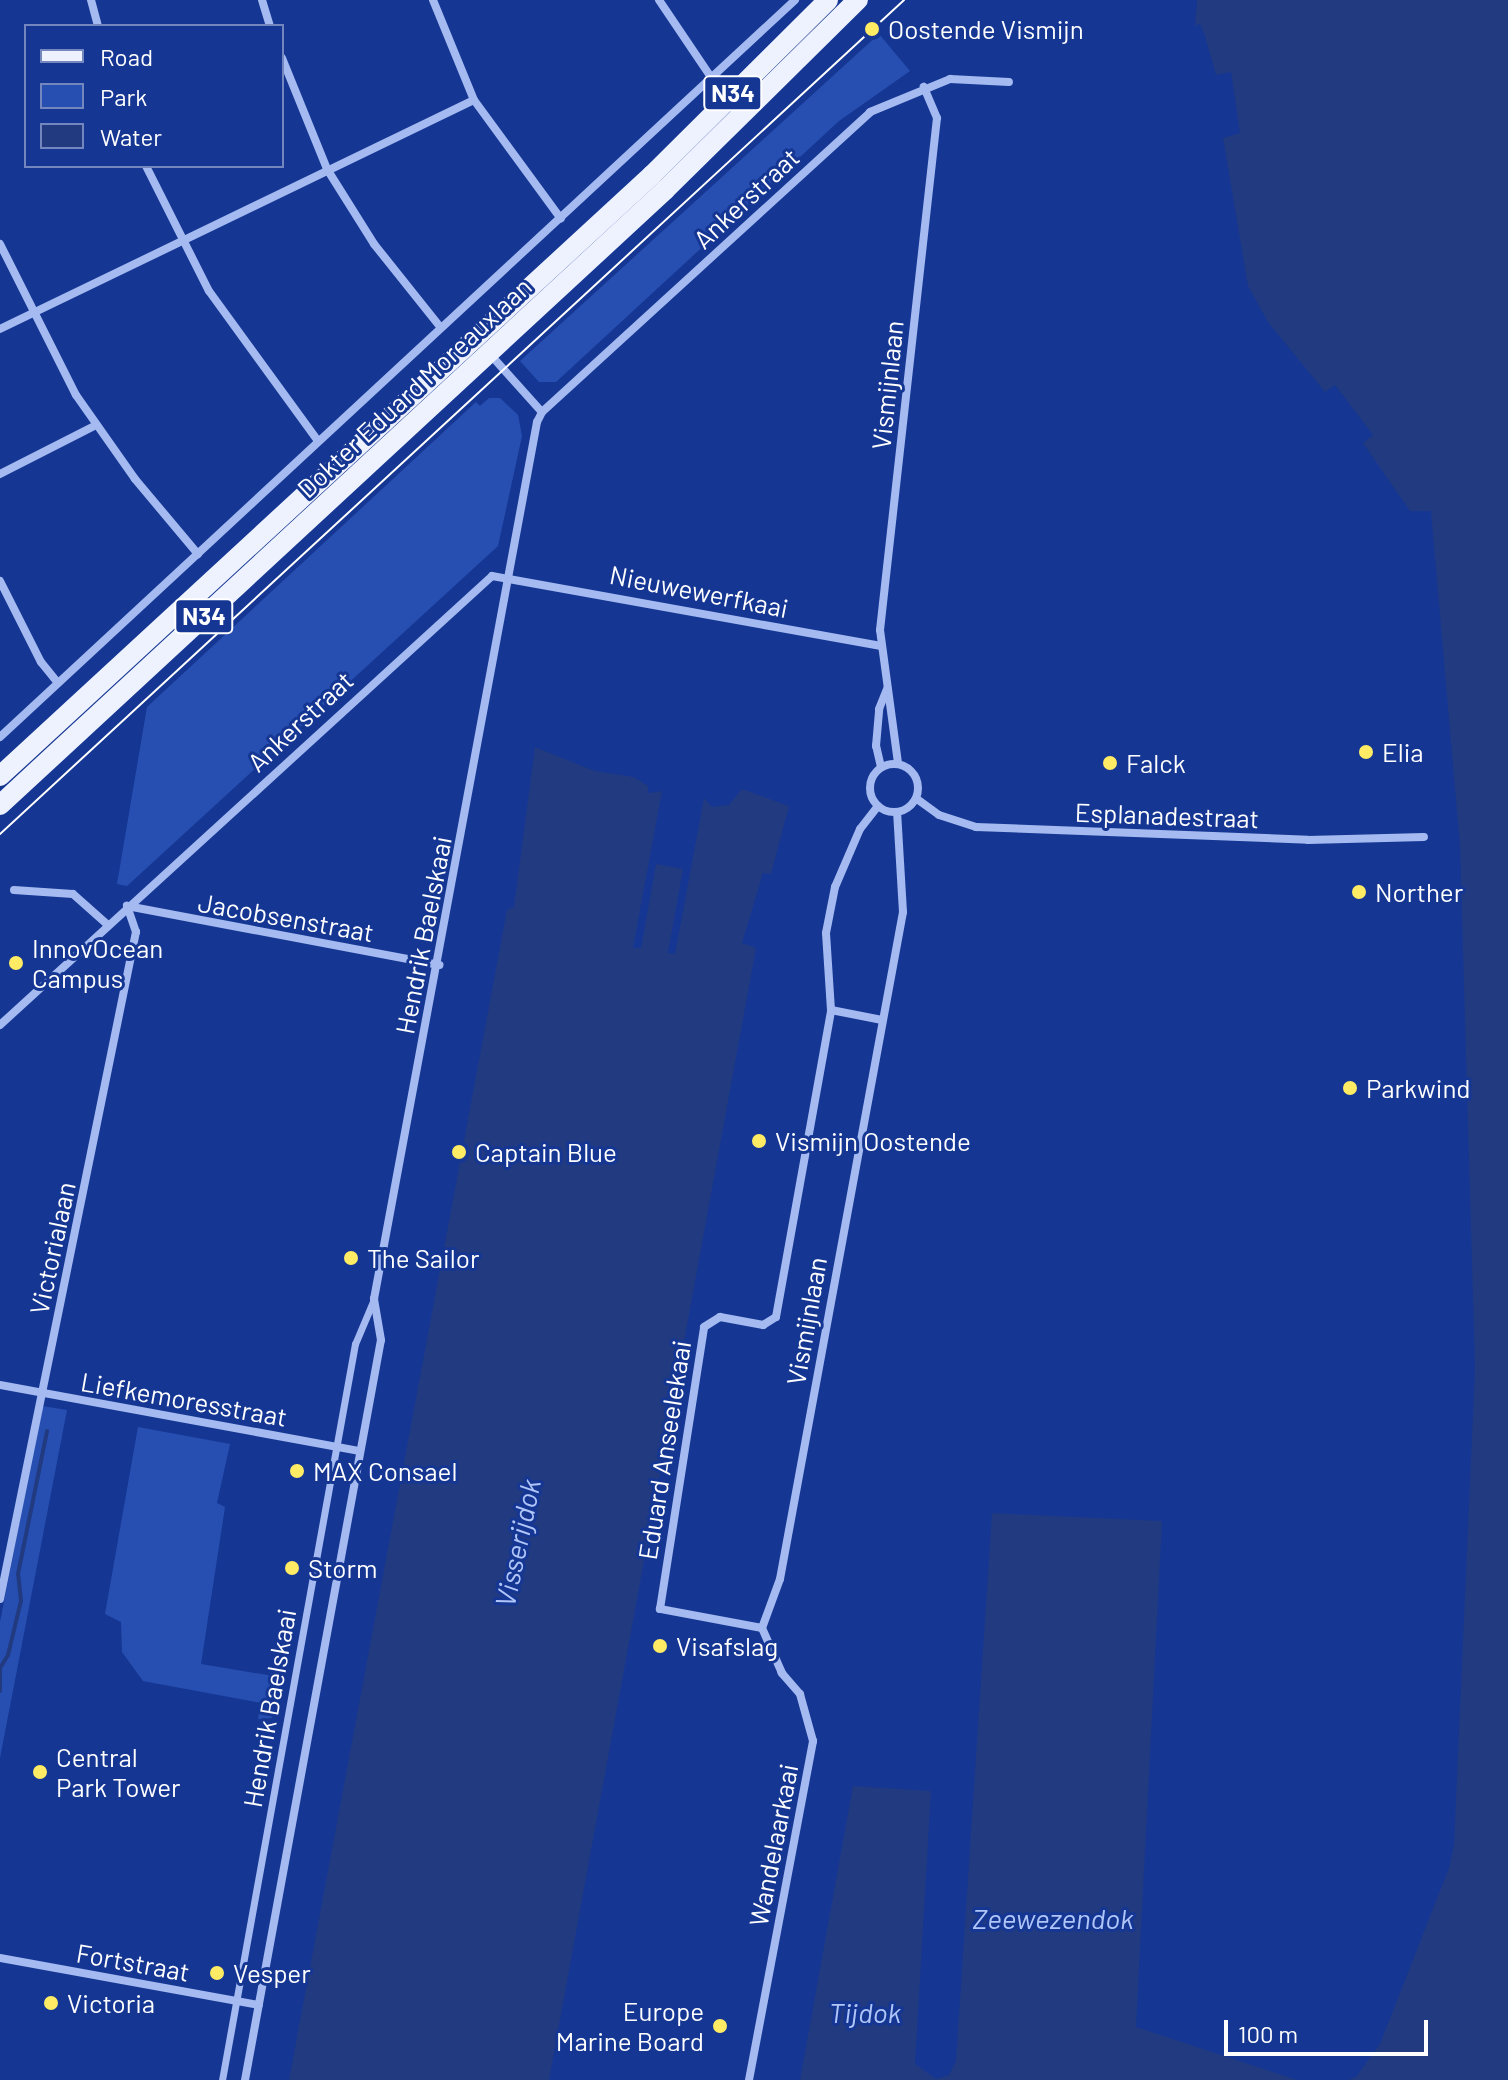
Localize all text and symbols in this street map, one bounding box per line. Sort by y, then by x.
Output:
place label: Oostende Vismijn [888,13,1084,45]
marker: Oostende Vismijn [863,20,881,38]
legend [24,24,284,168]
text: Road [100,42,153,71]
road number: N34 [703,73,763,113]
text: Park [100,82,147,111]
text: Water [100,122,162,151]
street label: Ankerstraat [687,141,805,255]
street label: Dokter Eduard Moreauxlaan [290,270,538,504]
street label: Vismijnlaan [865,319,909,451]
street label: Nieuwewerfkaai [607,558,791,624]
road number: N34 [174,596,234,636]
street label: Ankerstraat [241,664,359,778]
place label: Elia [1382,736,1424,768]
marker: Elia [1357,743,1375,761]
place label: Falck [1126,747,1186,779]
marker: Falck [1101,754,1119,772]
street label: Esplanadestraat [1074,796,1260,834]
street label: Hendrik Baelskaai [389,833,457,1037]
place label: Norther [1375,876,1463,908]
marker: Norther [1350,883,1368,901]
street label: Jacobsenstraat [196,886,376,948]
place label: InnovOcean Campus [32,932,163,994]
marker: InnovOcean Campus [7,954,25,972]
place label: Parkwind [1366,1072,1470,1104]
marker: Parkwind [1341,1079,1359,1097]
place label: Vismijn Oostende [775,1125,971,1157]
marker: Vismijn Oostende [750,1132,768,1150]
place label: Captain Blue [475,1136,617,1168]
marker: Captain Blue [450,1143,468,1161]
street label: Victorialaan [23,1179,81,1317]
place label: The Sailor [367,1242,479,1274]
marker: The Sailor [342,1249,360,1267]
street label: Vismijnlaan [779,1255,833,1387]
street label: Eduard Anseelekaai [631,1338,697,1562]
street label: Liefkemoresstraat [79,1366,289,1432]
place label: MAX Consael [313,1455,457,1487]
marker: MAX Consael [288,1462,306,1480]
water label: Visserijdok [487,1476,547,1610]
place label: Storm [308,1552,377,1584]
marker: Storm [283,1559,301,1577]
street label: Hendrik Baelskaai [236,1606,302,1810]
place label: Visafslag [676,1630,778,1662]
marker: Visafslag [651,1637,669,1655]
place label: Central Park Tower [56,1741,181,1802]
street label: Wandelaarkaai [742,1761,804,1929]
marker: Central Park Tower [31,1763,49,1781]
water label: Zeewezendok [972,1901,1134,1935]
street label: Fortstraat [74,1937,192,1987]
place label: Vesper [233,1957,311,1989]
marker: Vesper [208,1964,226,1982]
place label: Victoria [67,1987,155,2019]
marker: Victoria [42,1994,60,2012]
place label: Europe Marine Board [556,1995,704,2056]
water label: Tijdok [829,1995,901,2029]
scale bar [1228,2004,1432,2054]
marker: Europe Marine Board [711,2017,729,2035]
text: 100 m [1238,2019,1298,2048]

